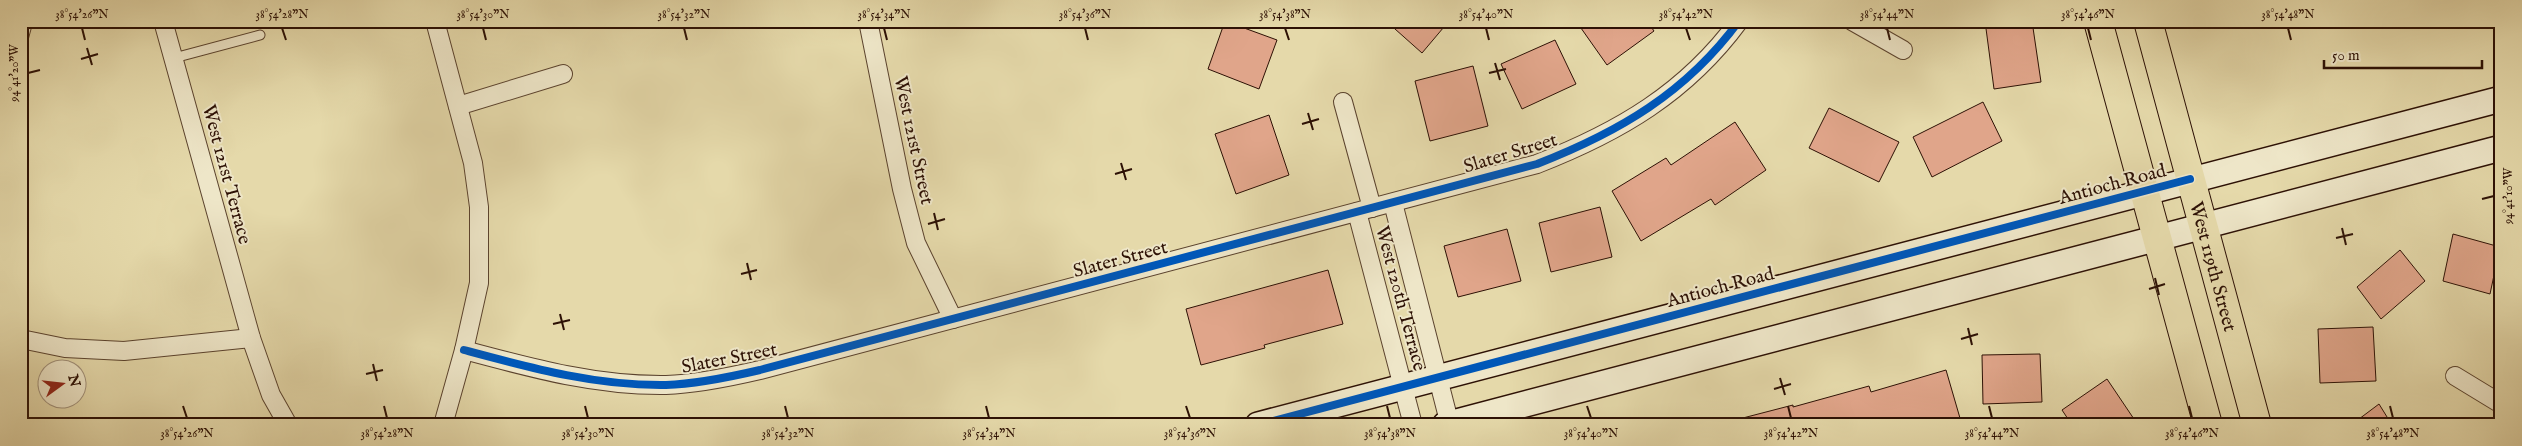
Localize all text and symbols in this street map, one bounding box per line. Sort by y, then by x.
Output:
text: 38°54'26"N [55,7,109,22]
text: 38°54'28"N [255,7,309,22]
text: 38°54'30"N [456,7,510,22]
text: 38°54'32"N [658,7,711,22]
text: 38°54'34"N [857,7,911,22]
text: 38°54'36"N [1059,7,1112,22]
text: 38°54'38"N [1259,7,1312,22]
text: 38°54'40"N [1459,7,1514,22]
text: 38°54'42"N [1659,7,1714,22]
text: 38°54'44"N [1860,7,1915,22]
text: 38°54'46"N [2061,7,2116,22]
text: 38°54'48"N [2261,7,2315,22]
scale bar [2324,38,2482,70]
text: 94°41'20"W [7,44,22,103]
text: 50 m [2332,46,2360,65]
street label: West 121st Street [888,74,938,207]
street label: West 121st Terrace [196,102,256,247]
street label: Slater Street [1461,128,1561,180]
street label: Antioch Road [2055,159,2170,211]
text: 94°41'10"W [2501,167,2516,225]
street label: West 119th Street [2183,199,2241,335]
street label: West 120th Terrace [1369,223,1431,374]
street label: Slater Street [1071,236,1171,284]
street label: Antioch Road [1663,262,1778,314]
street label: Slater Street [680,338,780,380]
north arrow [38,358,88,408]
text: N [63,372,84,389]
text: 38°54'26"N [160,426,214,441]
text: 38°54'28"N [360,426,414,441]
text: 38°54'30"N [561,426,615,441]
text: 38°54'32"N [762,426,815,441]
text: 38°54'34"N [962,426,1016,441]
text: 38°54'36"N [1164,426,1217,441]
text: 38°54'38"N [1364,426,1417,441]
text: 38°54'40"N [1564,426,1619,441]
text: 38°54'42"N [1764,426,1819,441]
text: 38°54'44"N [1965,426,2020,441]
text: 38°54'46"N [2165,426,2220,441]
text: 38°54'48"N [2366,426,2420,441]

